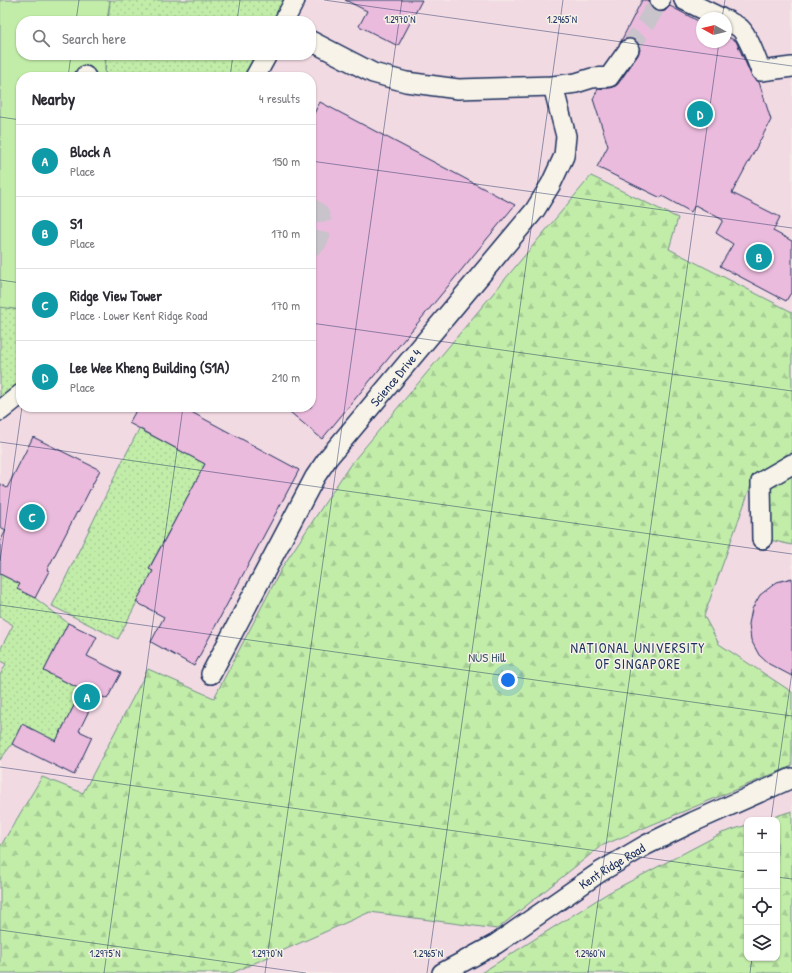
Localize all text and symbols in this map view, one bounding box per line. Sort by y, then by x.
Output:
north arrow [696,12,732,48]
text: 1.2970°N [384,13,416,26]
text: 1.2965°N [547,13,577,26]
search box [16,16,316,60]
icon: search [30,27,52,49]
text: Search here [62,28,126,49]
text: Nearby [32,87,75,110]
text: 4 results [259,89,300,107]
pin: D [687,99,713,129]
text: Block A [70,141,110,162]
text: A [42,152,48,170]
text: 150 m [272,152,300,170]
text: Place [70,162,95,180]
text: S1 [70,213,82,234]
text: B [42,224,48,242]
text: 170 m [271,224,300,242]
text: Place [70,234,95,252]
pin: B [746,242,772,272]
text: Ridge View Tower [70,285,162,306]
text: C [41,296,49,314]
text: 170 m [271,296,300,314]
text: Place · Lower Kent Ridge Road [70,306,207,324]
street label: Science Drive 4 [366,344,425,410]
text: Lee Wee Kheng Building (S1A) [70,357,230,378]
text: D [42,368,48,386]
text: 210 m [272,368,300,386]
text: Place [70,378,95,396]
pin: C [19,502,45,532]
district label: NATIONAL UNIVERSITY OF SINGAPORE [571,638,705,673]
park label: NUS Hill [468,648,506,666]
your location [498,670,518,690]
pin: A [74,682,100,712]
map controls [744,817,780,961]
button: + [744,817,780,853]
street label: Kent Ridge Road [575,839,648,893]
button: − [744,853,780,889]
button: locate [744,889,780,925]
button: layers [744,925,780,961]
text: 1.2975°N [90,947,120,960]
text: 1.2970°N [251,947,283,960]
text: 1.2965°N [413,947,443,960]
text: 1.2960°N [575,947,605,960]

